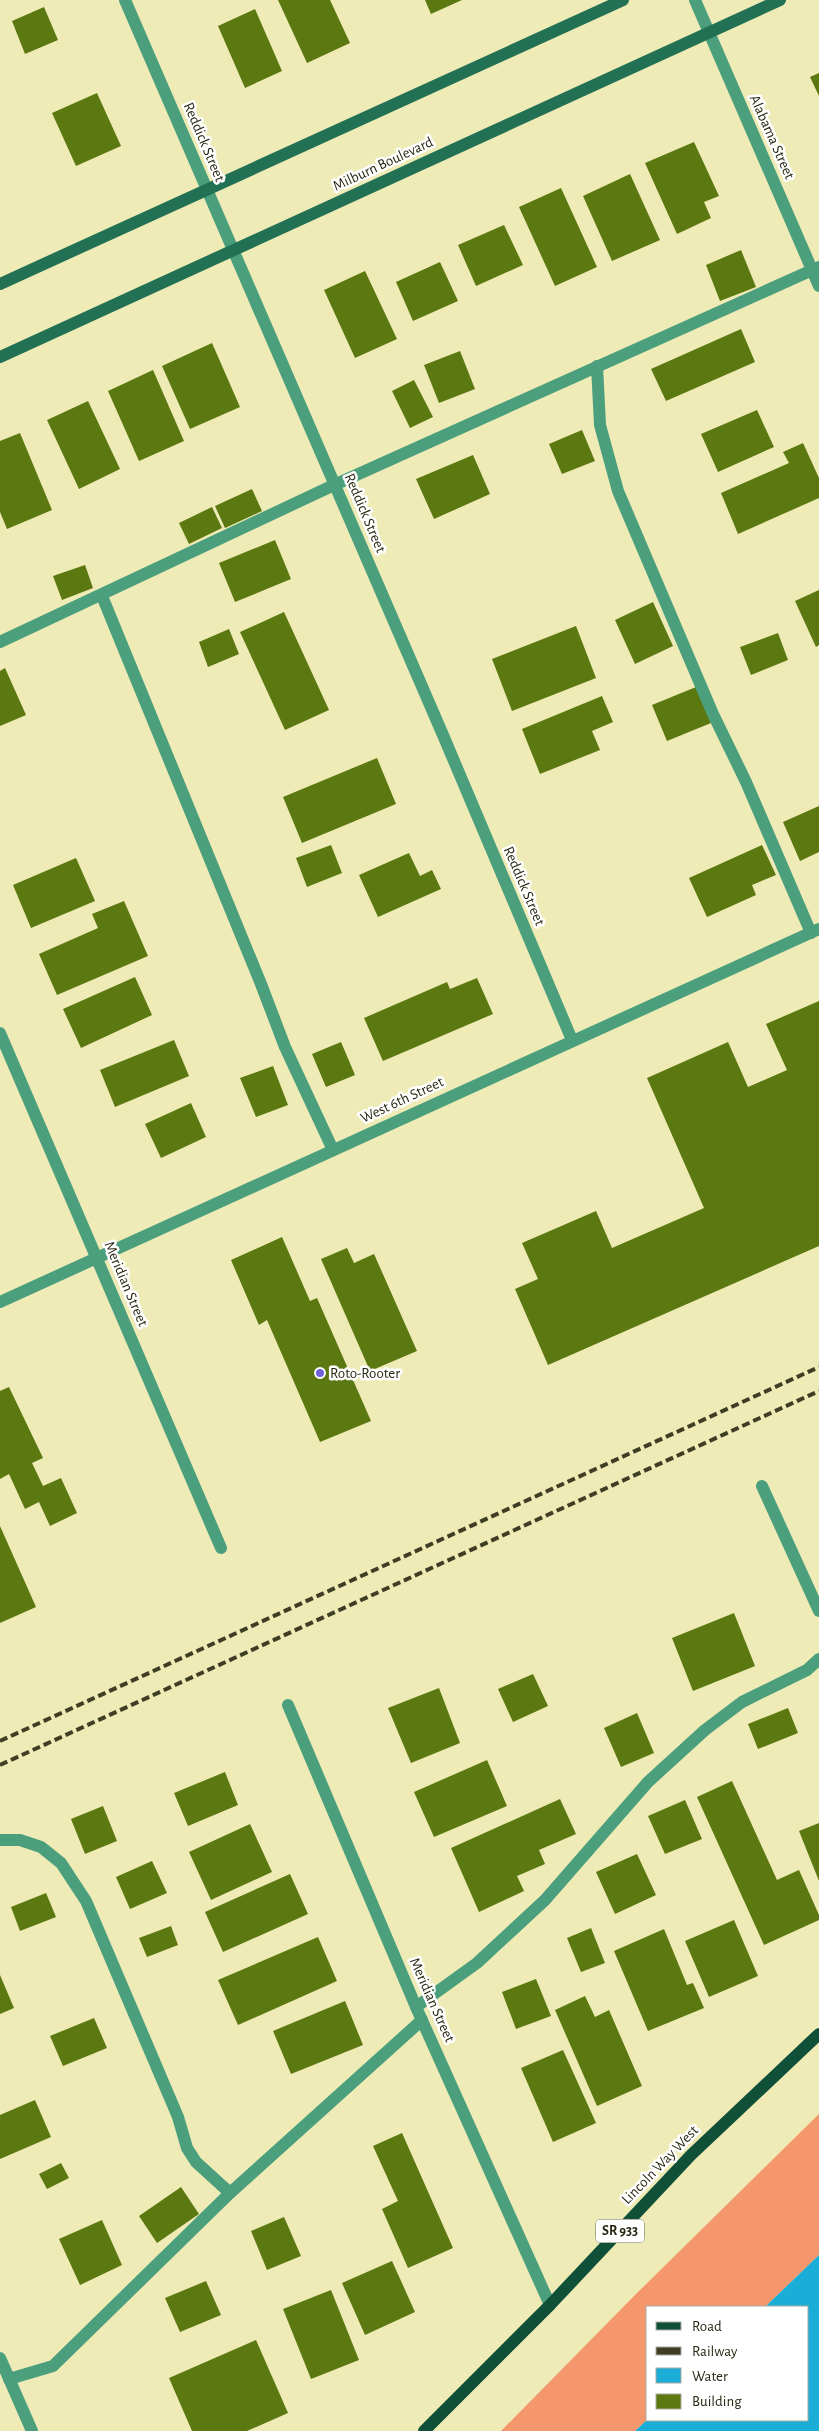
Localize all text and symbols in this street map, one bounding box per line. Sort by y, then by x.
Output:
street label: Alabama Street [747,93,797,182]
street label: Reddick Street [181,100,227,184]
street label: Milburn Boulevard [331,134,436,194]
street label: Reddick Street [342,471,388,555]
street label: Reddick Street [501,844,547,928]
street label: West 6th Street [358,1074,446,1126]
street label: Meridian Street [101,1239,151,1329]
place label: Roto-Rooter [330,1366,400,1381]
marker: Roto-Rooter [314,1367,326,1379]
street label: Meridian Street [407,1956,457,2045]
street label: Lincoln Way West [619,2123,701,2207]
road number: SR 933 [596,2220,644,2242]
legend [646,2306,809,2421]
text: Road [692,2319,722,2334]
text: Railway [692,2344,738,2359]
text: Water [692,2369,728,2384]
text: Building [692,2394,742,2409]

